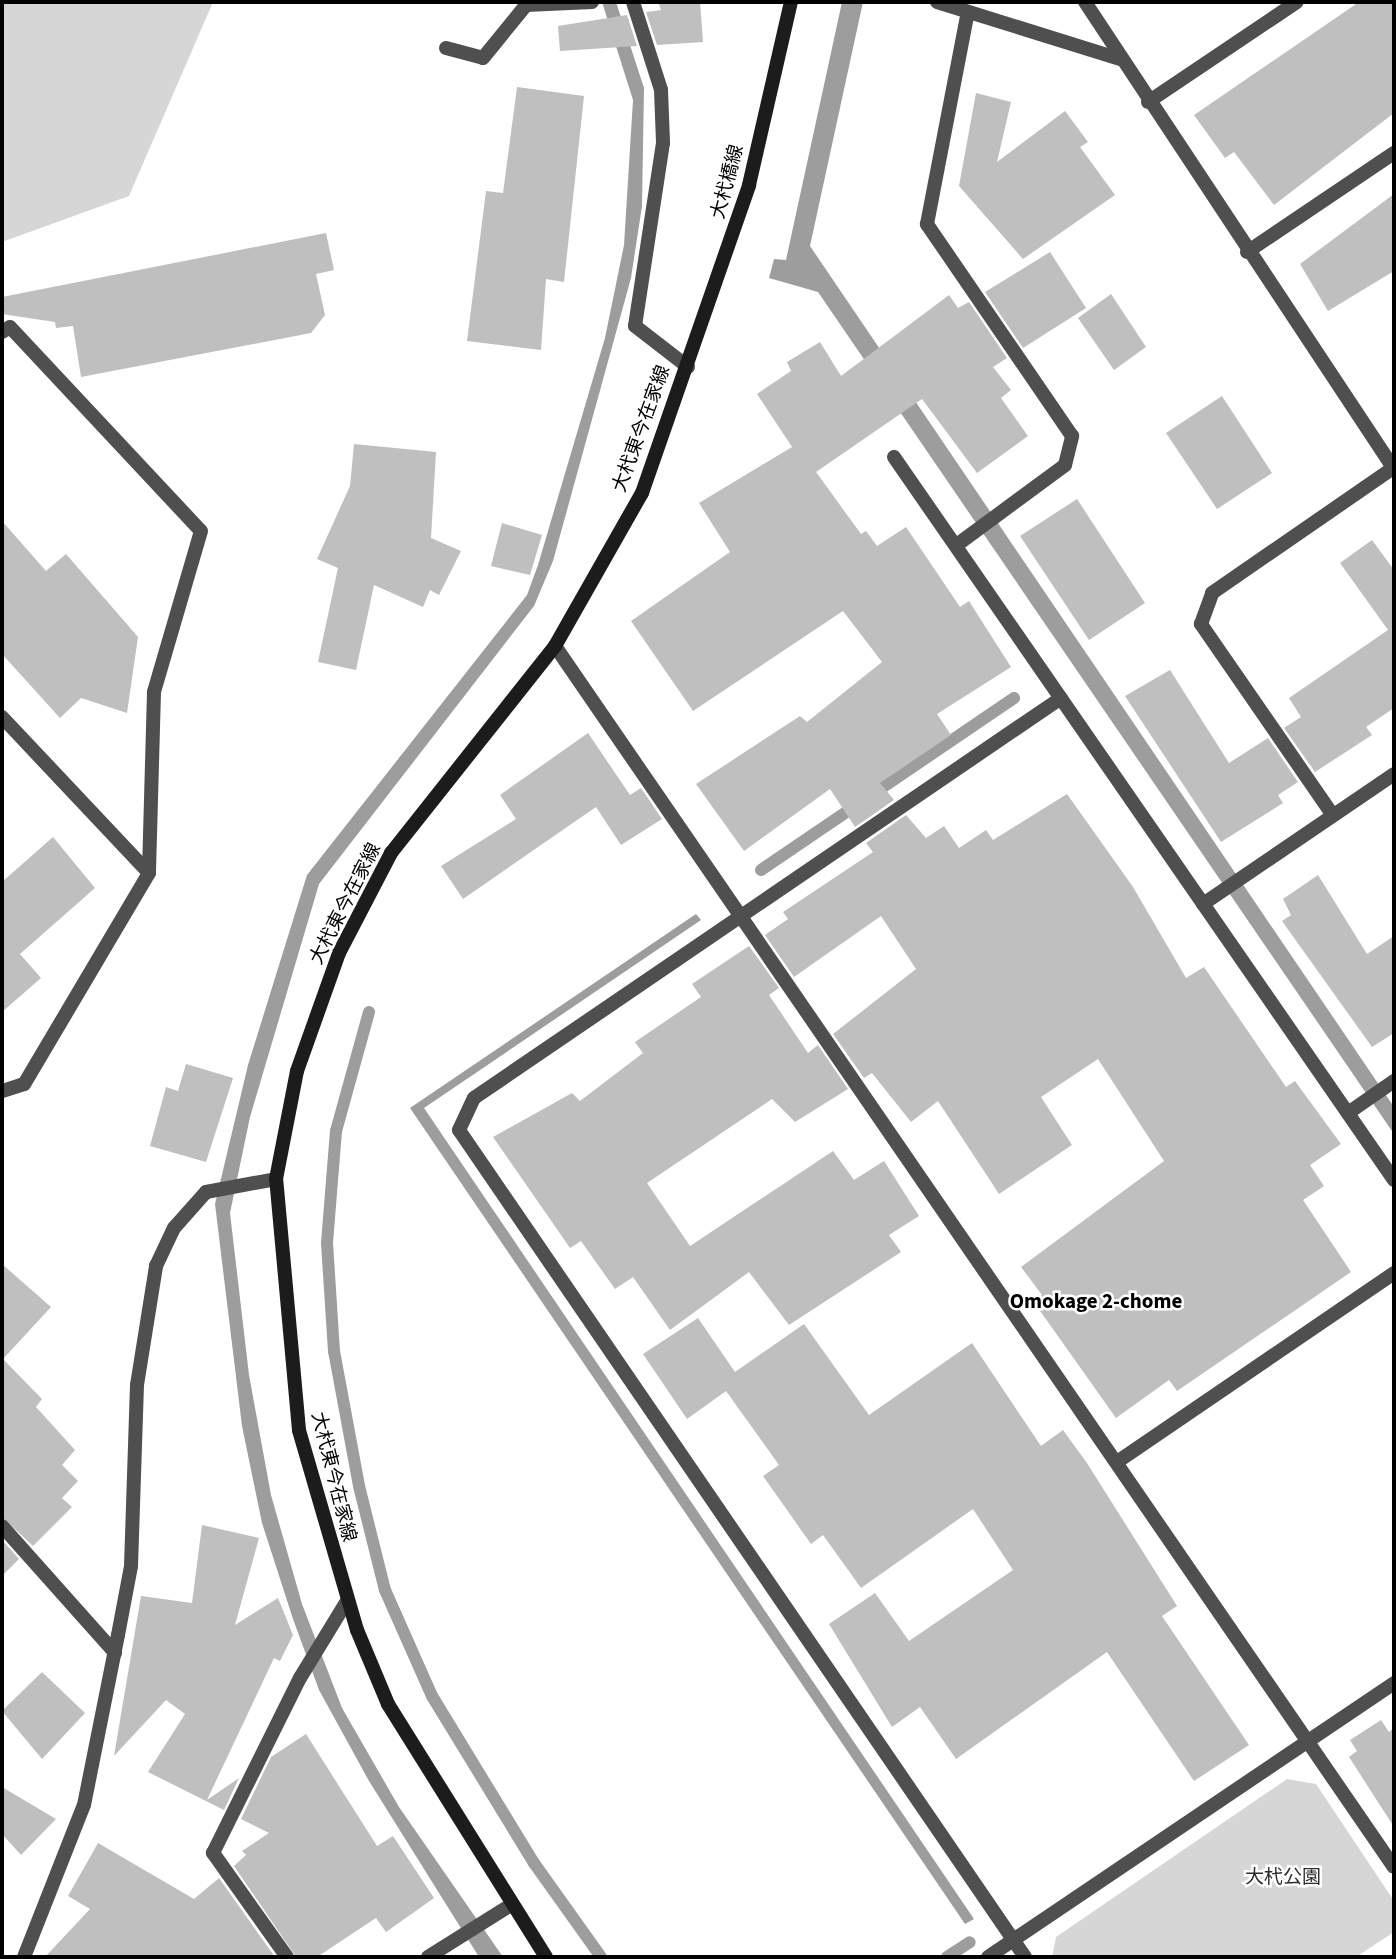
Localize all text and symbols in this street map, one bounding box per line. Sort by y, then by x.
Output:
street label: 大杙橋線 [707,142,749,222]
street label: 大杙東今在家線 [609,363,675,495]
street label: 大杙東今在家線 [306,840,386,968]
district label: Omokage 2-chome [1010,1288,1182,1314]
street label: 大杙東今在家線 [306,1410,360,1544]
park label: 大杙公園 [1245,1867,1321,1889]

